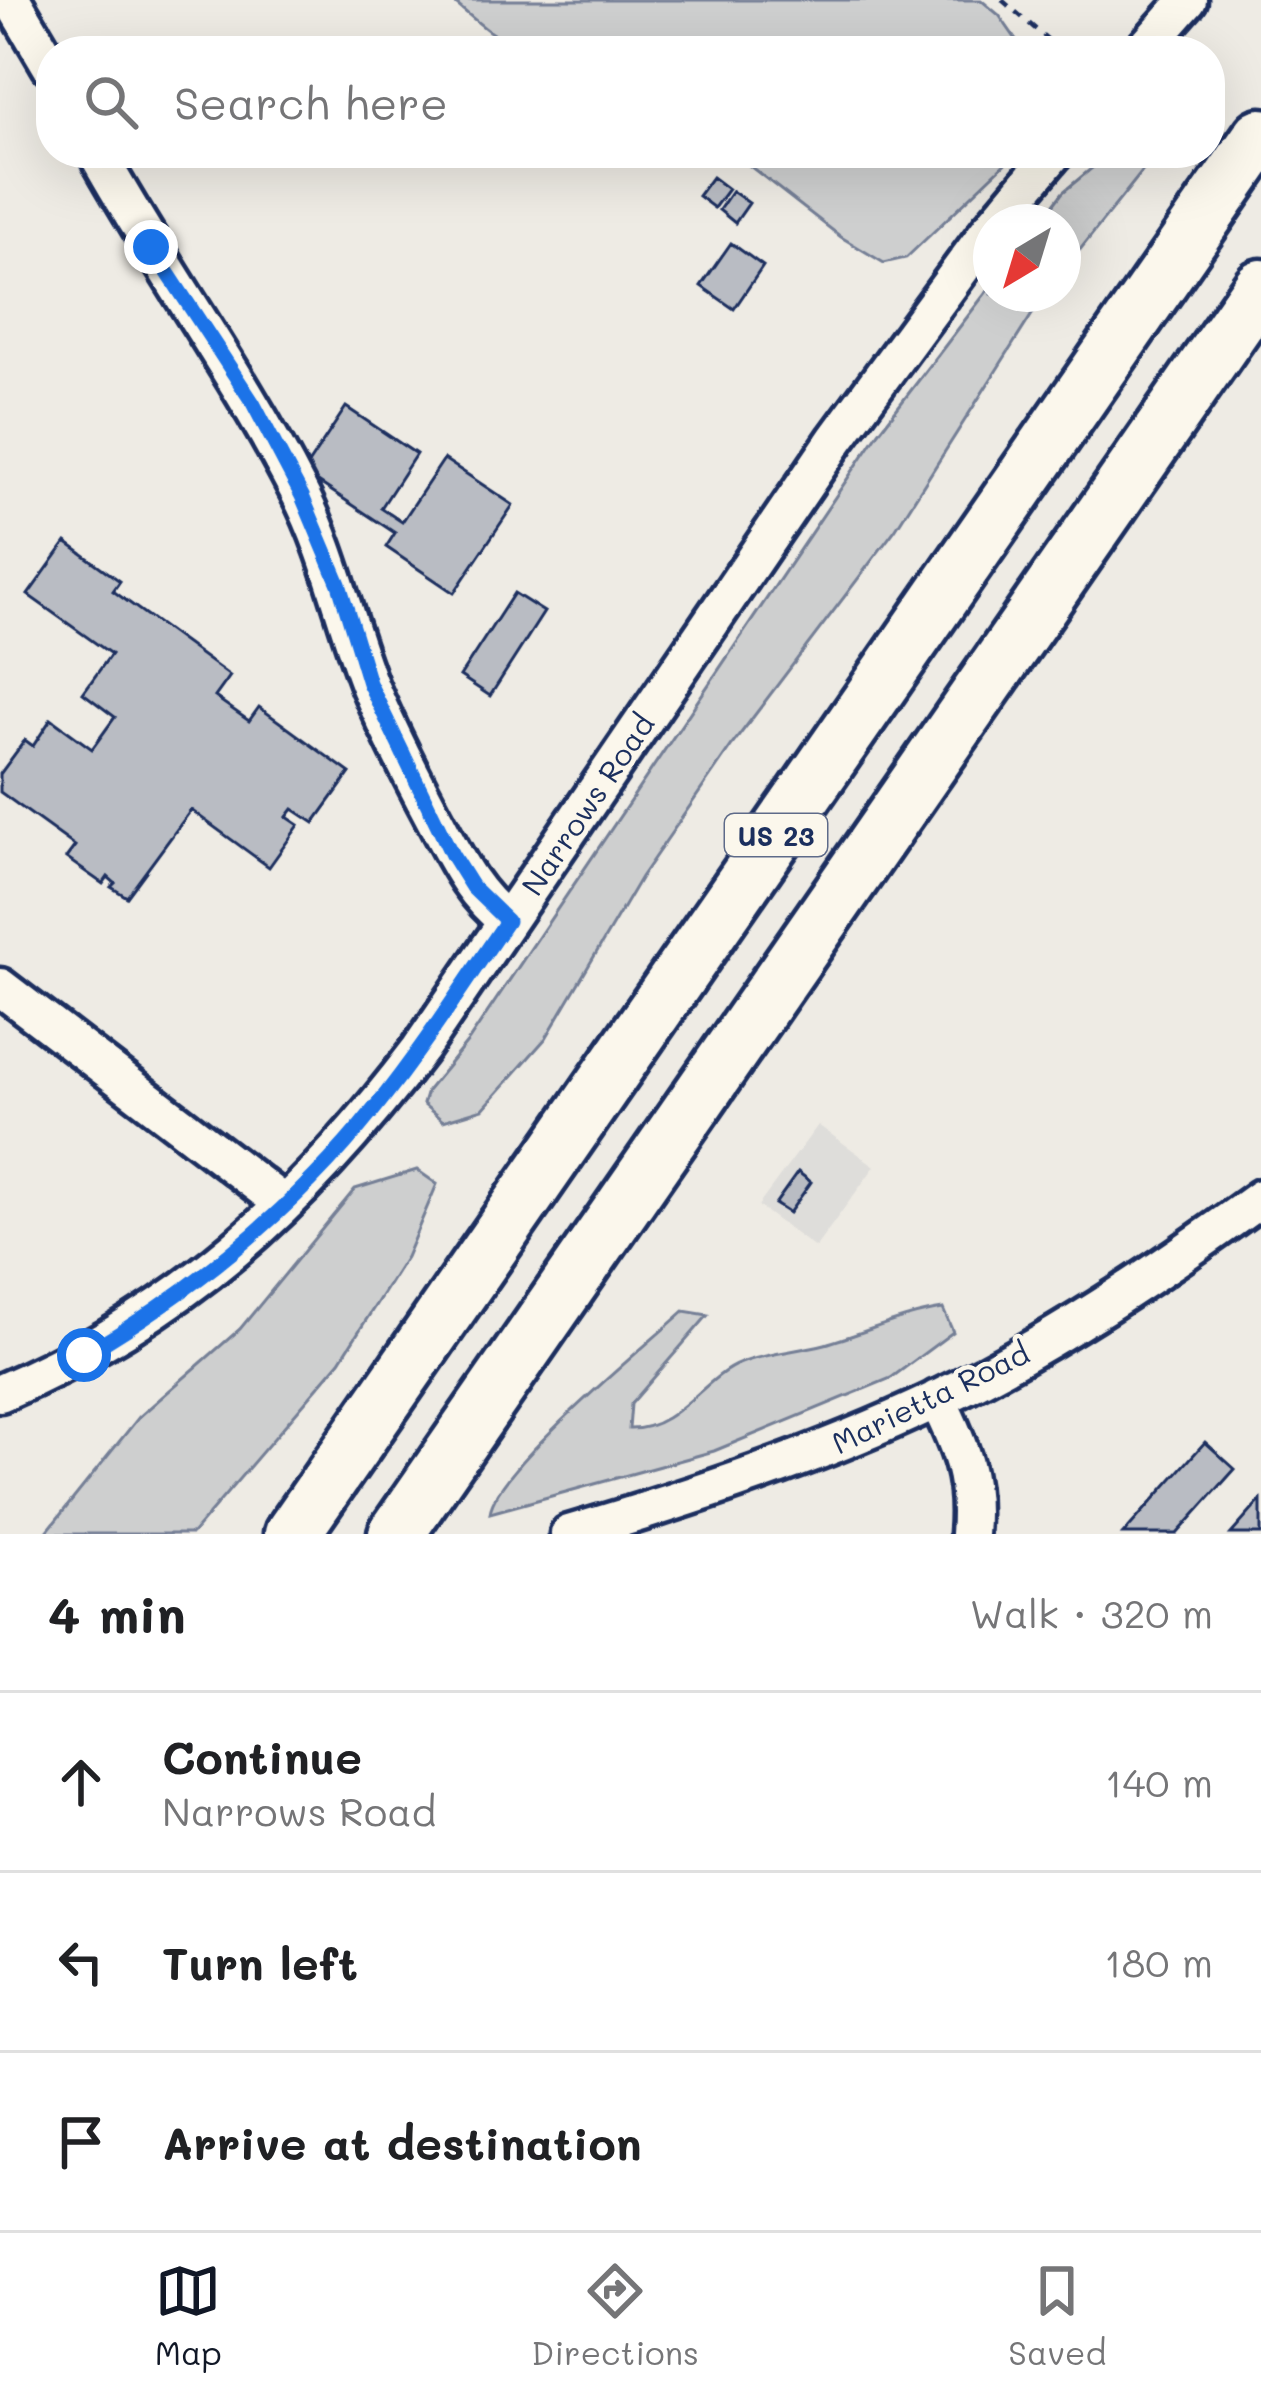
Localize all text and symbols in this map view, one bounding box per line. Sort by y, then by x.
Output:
search box [36,36,1225,168]
icon: search [78,69,144,135]
text: Search here [174,73,448,131]
north arrow [973,204,1081,312]
route end [124,220,178,274]
street label: Narrows Road [511,705,663,903]
road number: US 23 [725,814,827,856]
route start [57,1328,111,1382]
street label: Marietta Road [825,1332,1035,1462]
text: 4 min [48,1579,186,1646]
text: Walk · 320 m [970,1587,1213,1638]
text: Continue [162,1727,362,1785]
icon: ahead [48,1749,114,1815]
text: 140 m [1105,1756,1213,1807]
text: Narrows Road [162,1785,436,1836]
icon: left [48,1929,114,1995]
text: Turn left [162,1933,358,1991]
text: 180 m [1104,1936,1213,1987]
icon: arrive [48,2109,114,2175]
text: Arrive at destination [162,2113,642,2171]
tab: Map [155,2258,222,2373]
tab: Directions [531,2258,699,2373]
tab: Saved [1008,2258,1106,2373]

